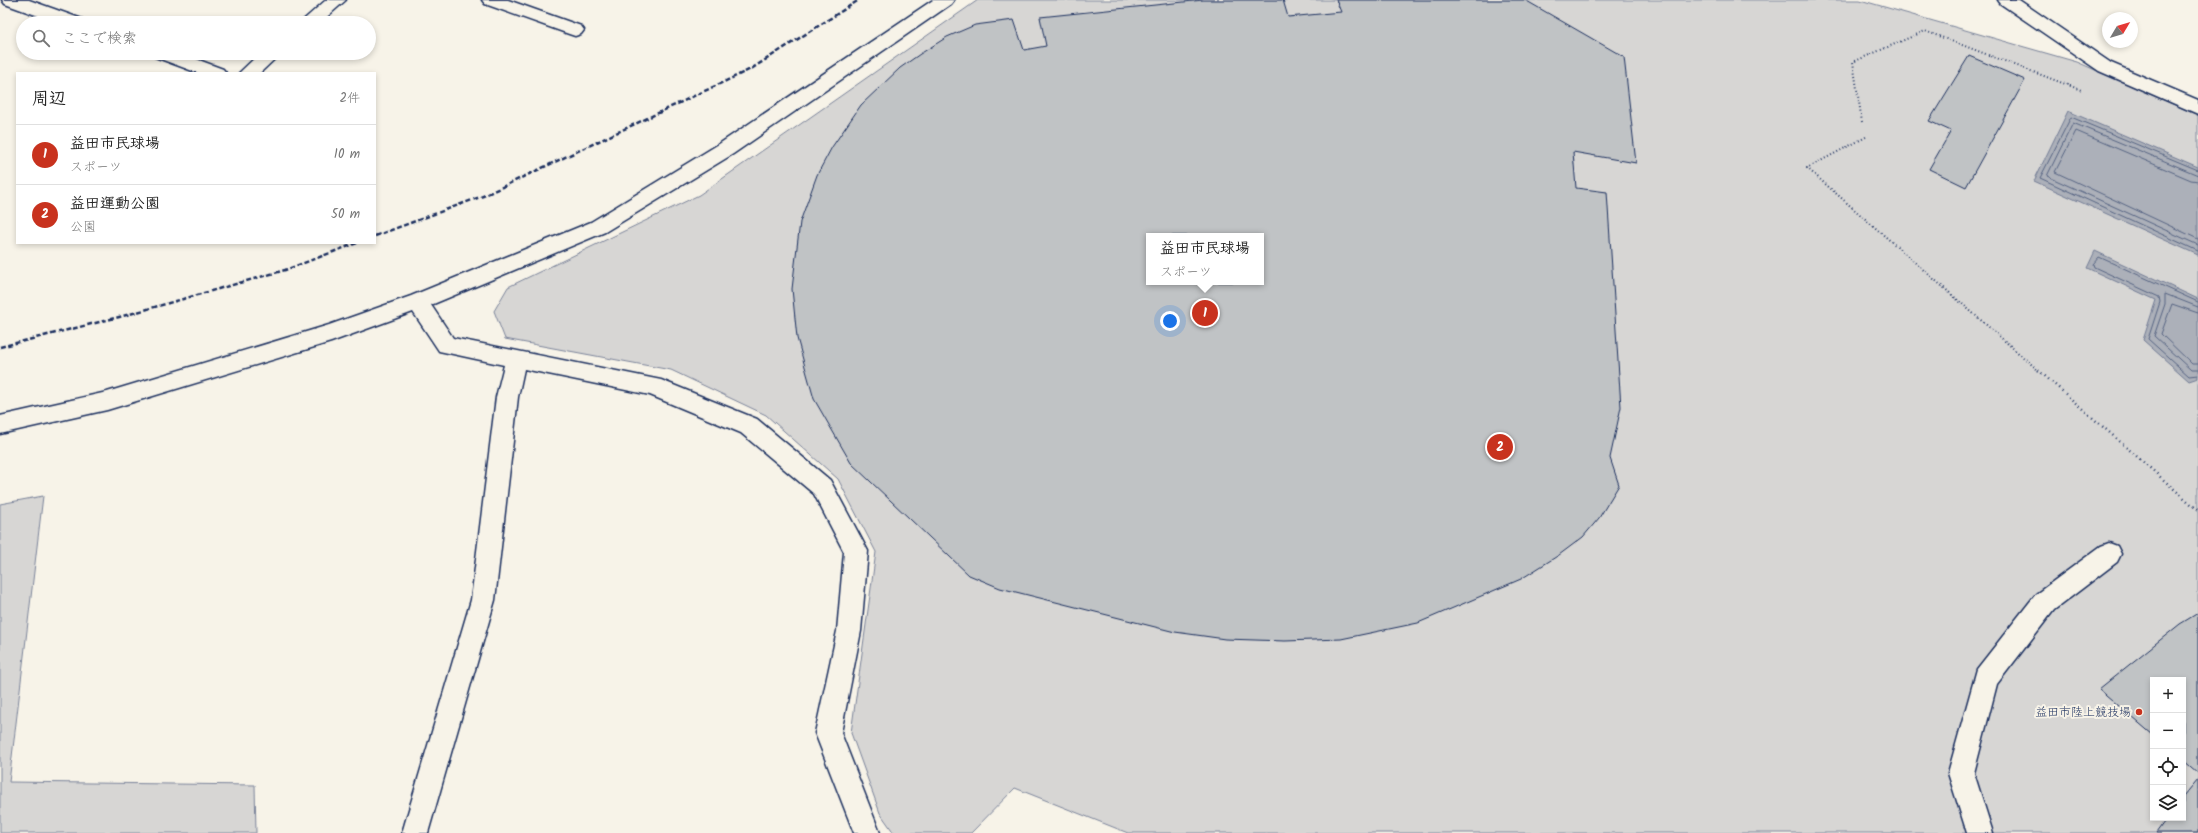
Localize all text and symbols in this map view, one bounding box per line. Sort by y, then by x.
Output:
north arrow [2102,12,2138,48]
search box [16,16,376,60]
icon: search [30,27,52,49]
text: ここで検索 [62,27,137,51]
text: 周辺 [32,86,66,113]
text: 2件 [339,88,360,109]
text: 益田市民球場 [70,132,160,156]
text: 1 [43,144,47,165]
text: 10 m [334,144,360,165]
text: スポーツ [70,157,122,178]
text: 益田運動公園 [70,192,160,216]
text: 2 [41,204,49,225]
text: 50 m [331,204,360,225]
text: 公園 [70,217,96,238]
popup [1146,233,1264,285]
text: 益田市民球場 [1160,237,1250,261]
text: スポーツ [1160,262,1212,283]
pin: 1 [1192,298,1218,328]
your location [1160,311,1180,331]
pin: 2 [1487,432,1513,462]
map controls [2150,677,2186,821]
button: + [2150,677,2186,713]
place label: 益田市陸上競技場 [2035,703,2131,722]
marker: 益田市陸上競技場 [2134,707,2144,717]
button: − [2150,713,2186,749]
button: locate [2150,749,2186,785]
button: layers [2150,785,2186,821]

